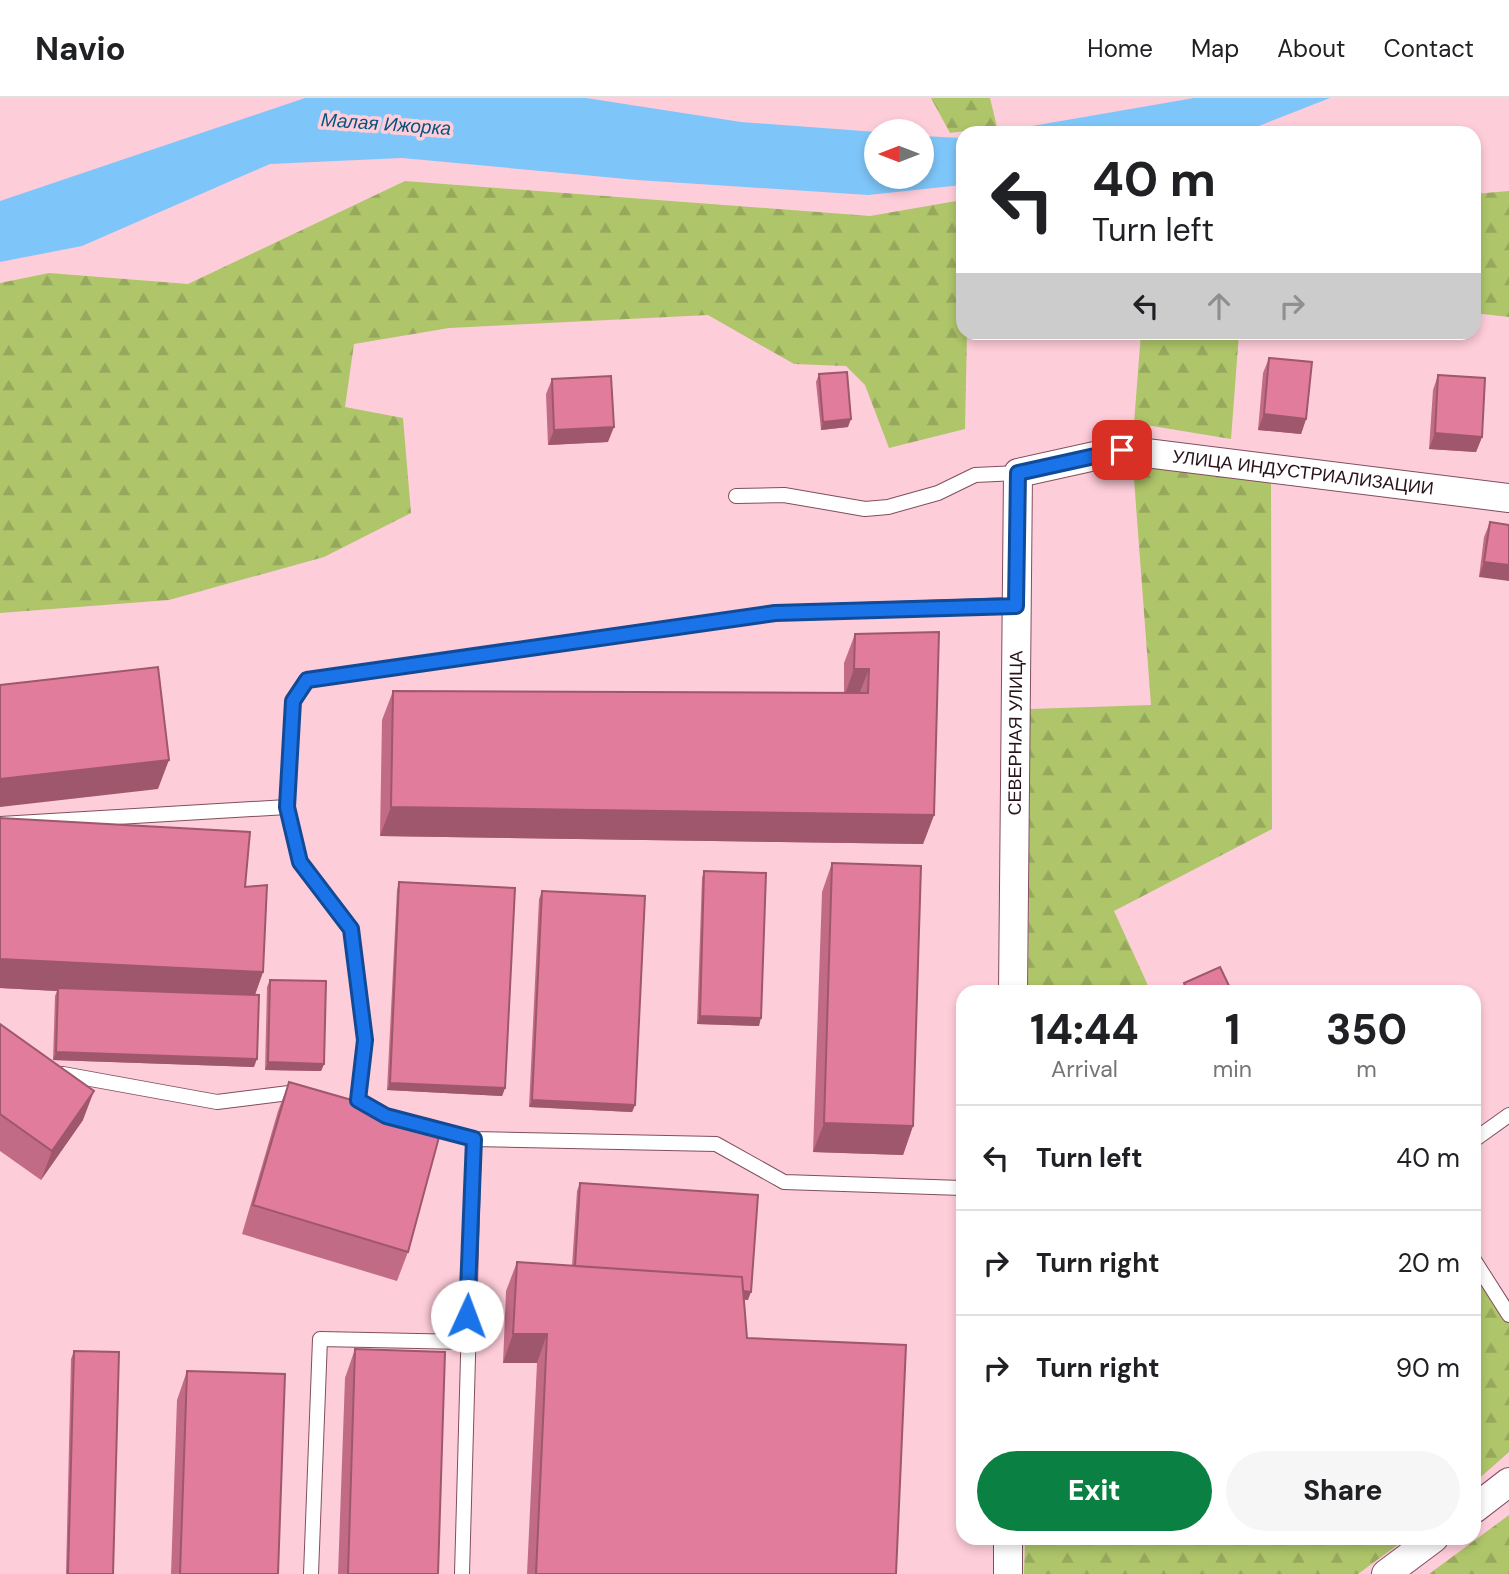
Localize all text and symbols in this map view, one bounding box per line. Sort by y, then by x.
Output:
text: Navio [35,27,126,70]
text: Home [1087,33,1153,64]
text: Map [1191,33,1239,64]
text: About [1277,33,1346,64]
text: Contact [1384,33,1474,64]
water label: Малая Ижорка [320,107,452,141]
north arrow [864,119,934,189]
map controls [864,119,934,189]
text: 40 m [1092,147,1216,211]
icon: left [977,154,1068,245]
text: Turn left [1092,209,1214,251]
icon: left [1127,287,1165,325]
icon: ahead [1200,287,1238,325]
icon: right [1273,287,1311,325]
pin [1092,420,1152,480]
icon: arrive [1103,431,1141,469]
street label: УЛИЦА ИНДУСТРИАЛИЗАЦИИ [1171,444,1435,501]
street label: СЕВЕРНАЯ УЛИЦА [1003,650,1028,816]
text: 14:44 [1030,1002,1139,1057]
text: 1 [1225,1002,1240,1057]
text: 350 [1326,1002,1407,1057]
text: Arrival [1051,1054,1118,1084]
text: min [1213,1054,1252,1084]
text: m [1356,1054,1377,1084]
icon: left [977,1139,1015,1177]
text: Turn left [1036,1141,1143,1175]
text: 40 m [1396,1141,1460,1175]
icon: right [977,1244,1015,1282]
text: Turn right [1036,1246,1160,1280]
text: 20 m [1397,1246,1460,1280]
position arrow [430,1279,504,1353]
icon: right [977,1349,1015,1387]
text: Turn right [1036,1351,1160,1385]
text: 90 m [1396,1351,1460,1385]
button: Exit [977,1451,1212,1531]
button: Share [1226,1451,1460,1531]

